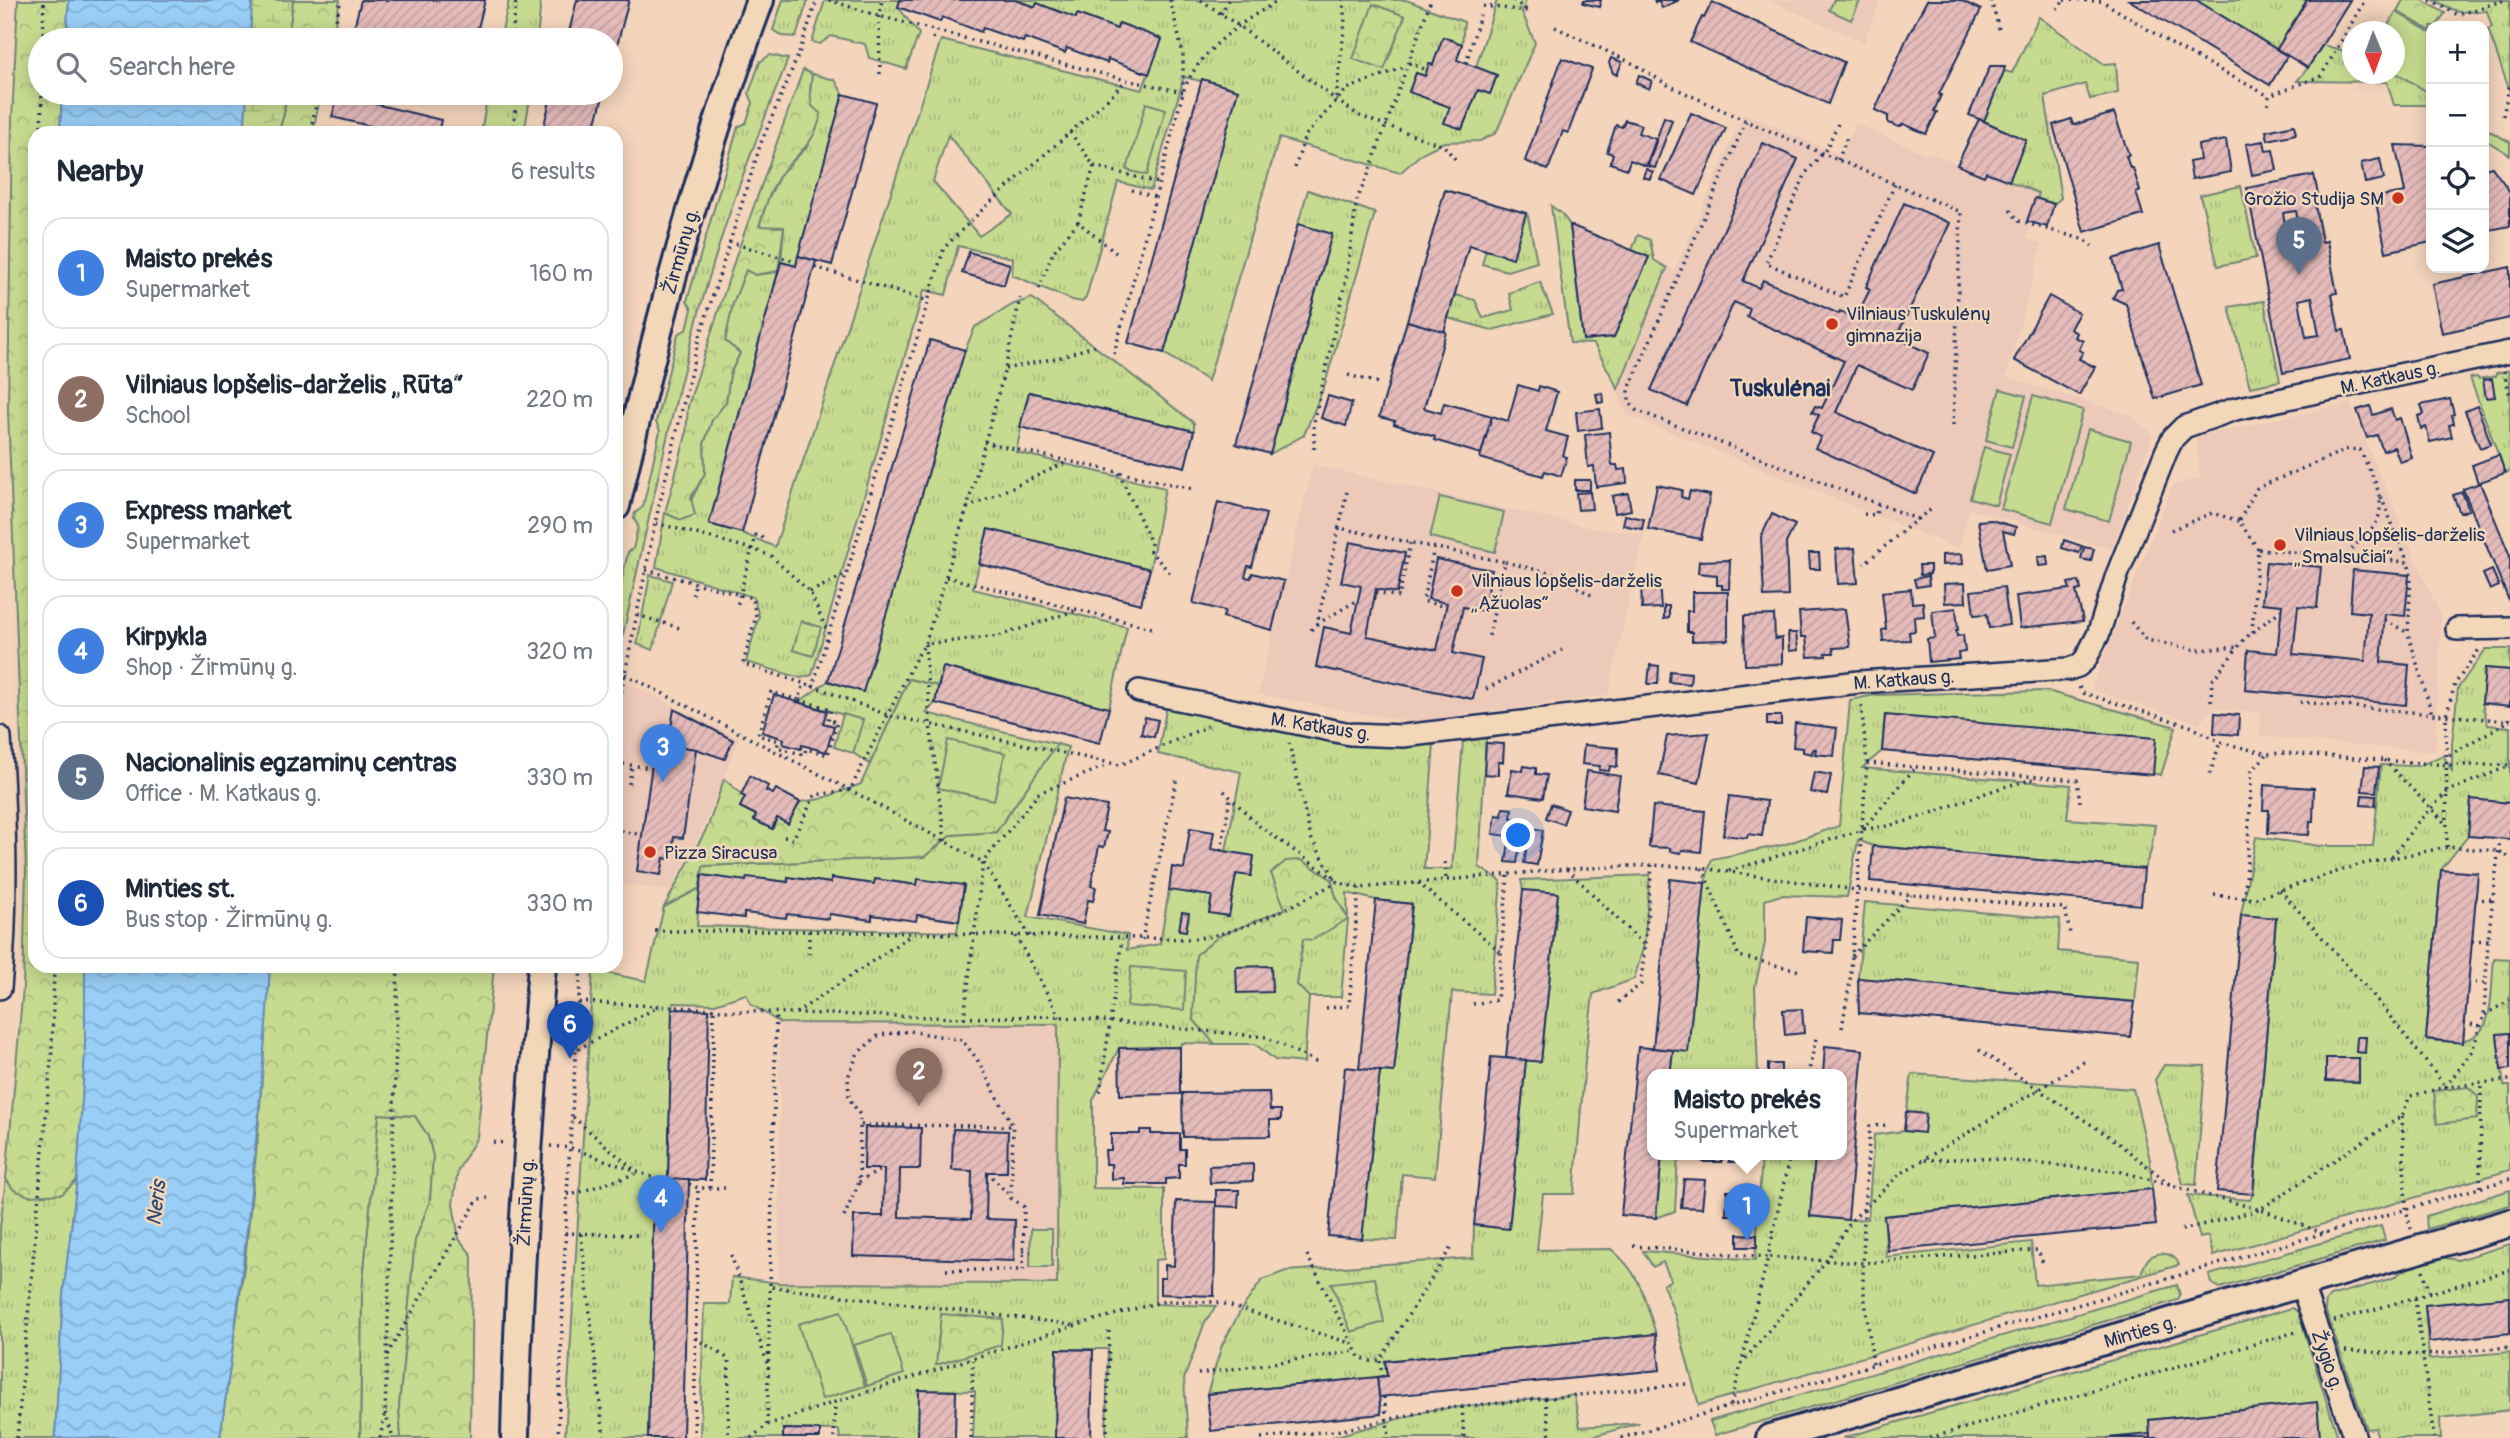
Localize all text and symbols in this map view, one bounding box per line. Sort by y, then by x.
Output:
north arrow [2342,21,2405,84]
map controls [2426,21,2489,273]
button: + [2426,21,2489,84]
search box [28,28,623,105]
icon: search [52,48,90,86]
text: Search here [108,51,235,83]
button: − [2426,84,2489,147]
button: locate [2426,147,2489,210]
text: Nearby [56,153,143,190]
text: 6 results [511,157,595,186]
place label: Grožio Studija SM [2244,187,2384,211]
marker: Grožio Studija SM [2390,190,2406,206]
street label: Žirmūnų g. [657,205,705,297]
button: layers [2426,210,2489,273]
pin: 5 [2276,217,2322,275]
text: Maisto prekės [125,243,272,275]
text: 1 [77,259,86,288]
text: 160 m [529,259,593,288]
text: Supermarket [125,275,250,304]
place label: Vilniaus Tuskulėnų gimnazija [1846,302,1991,348]
marker: Vilniaus Tuskulėnų gimnazija [1824,316,1840,332]
street label: M. Katkaus g. [2338,356,2442,400]
text: Vilniaus lopšelis-darželis „Rūta“ [125,369,464,401]
district label: Tuskulėnai [1729,374,1830,403]
text: 2 [75,385,87,414]
text: 220 m [526,385,593,414]
text: School [125,401,191,430]
text: Express market [125,495,292,527]
text: 3 [75,511,87,540]
text: 290 m [527,511,593,540]
place label: Vilniaus lopšelis-darželis „Smalsučiai“ [2294,523,2485,569]
text: Supermarket [125,527,250,556]
marker: Vilniaus lopšelis-darželis „Smalsučiai“ [2272,537,2288,553]
place label: Vilniaus lopšelis-darželis „Ąžuolas“ [1471,569,1662,615]
marker: Vilniaus lopšelis-darželis „Ąžuolas“ [1449,583,1465,599]
text: Kirpykla [125,621,207,653]
text: 4 [74,637,88,666]
text: 320 m [526,637,593,666]
text: Shop · Žirmūnų g. [125,653,298,682]
street label: M. Katkaus g. [1853,665,1955,695]
street label: M. Katkaus g. [1269,707,1373,747]
pin: 3 [640,724,686,782]
text: Nacionalinis egzaminų centras [125,747,456,779]
text: 5 [75,763,87,792]
text: 330 m [526,763,593,792]
text: Office · M. Katkaus g. [125,779,322,808]
your location [1501,818,1535,852]
place label: Pizza Siracusa [664,841,777,865]
marker: Pizza Siracusa [642,844,658,860]
text: Minties st. [125,873,236,905]
text: 6 [74,889,88,918]
text: 330 m [526,889,593,918]
text: Bus stop · Žirmūnų g. [125,905,333,934]
pin: 6 [547,1001,593,1059]
pin: 2 [896,1048,942,1106]
popup [1647,1069,1847,1160]
text: Maisto prekės [1673,1084,1821,1116]
text: Supermarket [1673,1116,1798,1145]
street label: Žirmūnų g. [512,1157,540,1247]
pin: 4 [638,1175,684,1233]
water label: Neris [140,1176,173,1227]
pin: 1 [1724,1183,1770,1241]
street label: Minties g. [2101,1310,2179,1354]
street label: Žygio g. [2306,1327,2349,1394]

